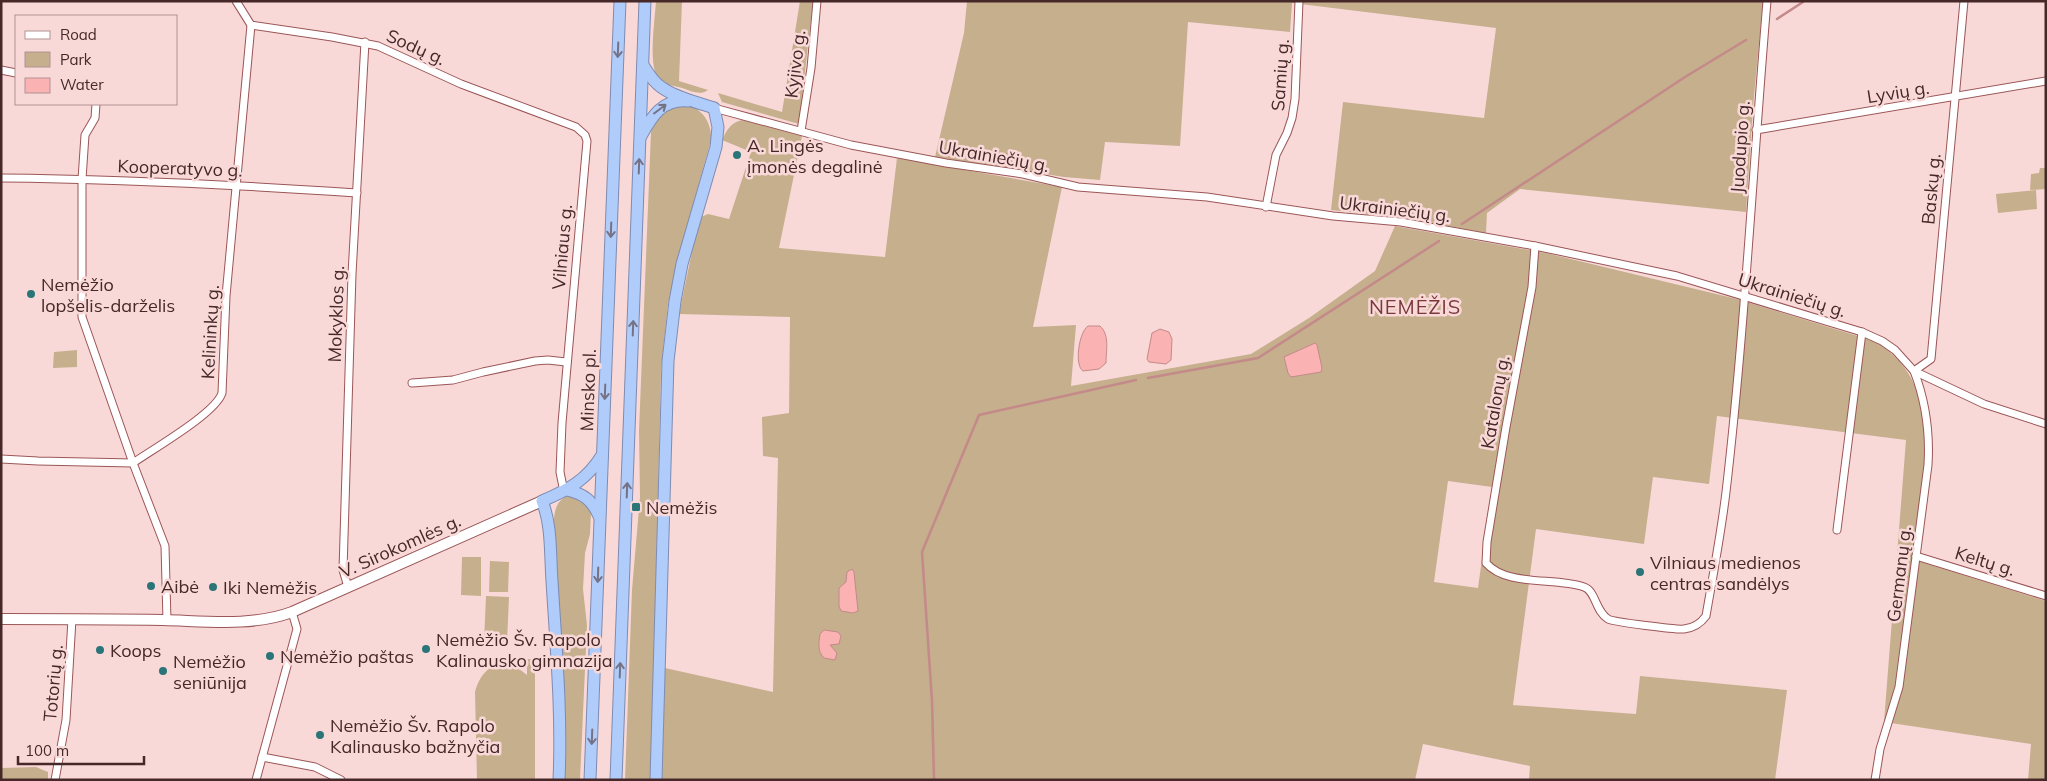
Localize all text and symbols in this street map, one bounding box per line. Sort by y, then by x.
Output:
legend [15,15,178,105]
street label: Sodų g. [383,24,449,70]
text: Road [60,25,97,44]
street label: Kyjivo g. [779,29,811,99]
street label: Samių g. [1266,38,1294,112]
one-way arrow [613,42,623,58]
text: Park [60,50,92,69]
text: Water [60,75,104,94]
street label: Lyvių g. [1865,76,1931,108]
street label: Juodupio g. [1725,100,1755,194]
one-way arrow [654,104,667,115]
place label: A. Lingės įmonės degalinė [747,134,883,178]
street label: Ukrainiečių g. [937,135,1051,177]
marker: A. Lingės įmonės degalinė [731,149,743,161]
street label: Baskų g. [1916,152,1946,226]
street label: Kooperatyvo g. [117,154,243,182]
one-way arrow [634,158,644,174]
street label: Ukrainiečių g. [1338,191,1452,227]
street label: Vilniaus g. [547,203,577,291]
one-way arrow [606,222,616,238]
street label: Mokyklos g. [323,265,349,363]
street label: Ukrainiečių g. [1735,268,1849,322]
place label: Nemėžio lopšelis-darželis [41,273,175,317]
street label: Kelininkų g. [196,284,224,380]
marker: Nemėžio lopšelis-darželis [25,288,37,300]
district label: NEMĖŽIS [1369,294,1461,319]
one-way arrow [628,320,638,336]
street label: Minsko pl. [575,348,601,432]
street label: Katalonų g. [1475,353,1515,451]
one-way arrow [600,384,610,400]
one-way arrow [622,483,631,499]
place label: Nemėžis [646,496,717,519]
marker: Nemėžis [630,501,642,513]
street label: V. Sirokomlės g. [336,509,464,583]
street label: Germanų g. [1882,525,1916,623]
street label: Keltų g. [1952,541,2018,581]
place label: Vilniaus medienos centras sandėlys [1650,551,1801,595]
one-way arrow [593,566,603,583]
marker: Vilniaus medienos centras sandėlys [1634,566,1646,578]
place label: Aibė [161,575,199,598]
place label: Iki Nemėžis [223,576,317,599]
marker: Aibė [145,580,157,592]
marker: Iki Nemėžis [207,581,219,593]
place label: Nemėžio Šv. Rapolo Kalinausko gimnazija [436,628,612,672]
place label: Koops [110,639,162,662]
marker: Nemėžio Šv. Rapolo Kalinausko gimnazija [420,643,432,655]
street label: Totorių g. [38,644,68,722]
marker: Koops [94,644,106,656]
place label: Nemėžio paštas [280,645,414,668]
place label: Nemėžio seniūnija [173,650,247,694]
marker: Nemėžio paštas [264,650,276,662]
one-way arrow [615,662,625,678]
marker: Nemėžio seniūnija [157,665,169,677]
place label: Nemėžio Šv. Rapolo Kalinausko bažnyčia [330,714,500,758]
marker: Nemėžio Šv. Rapolo Kalinausko bažnyčia [314,729,326,741]
one-way arrow [587,729,596,745]
scale bar [18,734,144,766]
text: 100 m [25,741,69,760]

